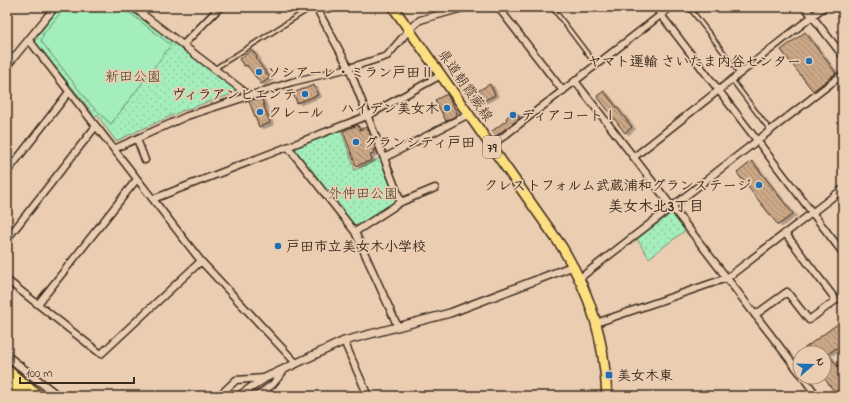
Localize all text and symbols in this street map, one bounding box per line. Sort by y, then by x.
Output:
street label: 県道朝霞蕨線 [432,45,497,126]
place label: ヤマト運輸 さいたま内谷センター [588,52,801,73]
marker: ヤマト運輸 さいたま内谷センター [804,56,814,66]
place label: ソシアーレ・ミラン戸田Ⅱ [267,63,434,84]
park label: 新田公園 [105,67,161,88]
marker: ソシアーレ・ミラン戸田Ⅱ [254,67,264,77]
place label: ヴィラアンビエンテ [171,85,297,106]
marker: ヴィラアンビエンテ [300,89,310,99]
place label: ハイデン美女木 [341,99,439,120]
place label: クレール [268,103,324,124]
marker: ハイデン美女木 [442,103,452,113]
place label: ディアコートⅠ [521,106,617,127]
marker: クレール [255,107,265,117]
marker: ディアコートⅠ [508,110,518,120]
place label: グランシティ戸田 [364,133,475,154]
road number: 79 [483,136,501,158]
marker: グランシティ戸田 [351,137,361,147]
place label: クレストフォルム武蔵浦和グランステージ [484,176,751,197]
marker: クレストフォルム武蔵浦和グランステージ [754,180,764,190]
park label: 外仲田公園 [328,184,398,205]
district label: 美女木北3丁目 [608,196,704,218]
place label: 戸田市立美女木小学校 [286,237,426,258]
marker: 戸田市立美女木小学校 [273,241,283,251]
north arrow [792,345,832,385]
text: N [812,356,829,368]
scale bar [20,359,134,385]
text: 100 m [26,365,53,383]
place label: 美女木東 [617,366,673,387]
marker: 美女木東 [604,370,614,380]

